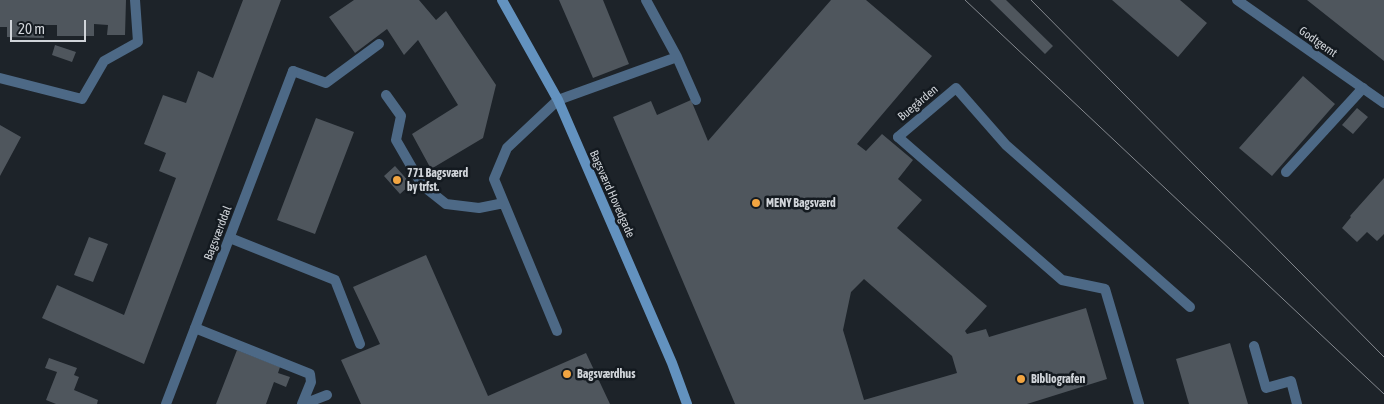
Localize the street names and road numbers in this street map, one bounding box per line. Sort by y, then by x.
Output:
street label: Godtgemt [1296,24,1340,60]
street label: Buegården [895,82,941,124]
street label: Bagsværd Hovedgade [586,148,638,240]
street label: Bagsværddal [201,204,235,262]

